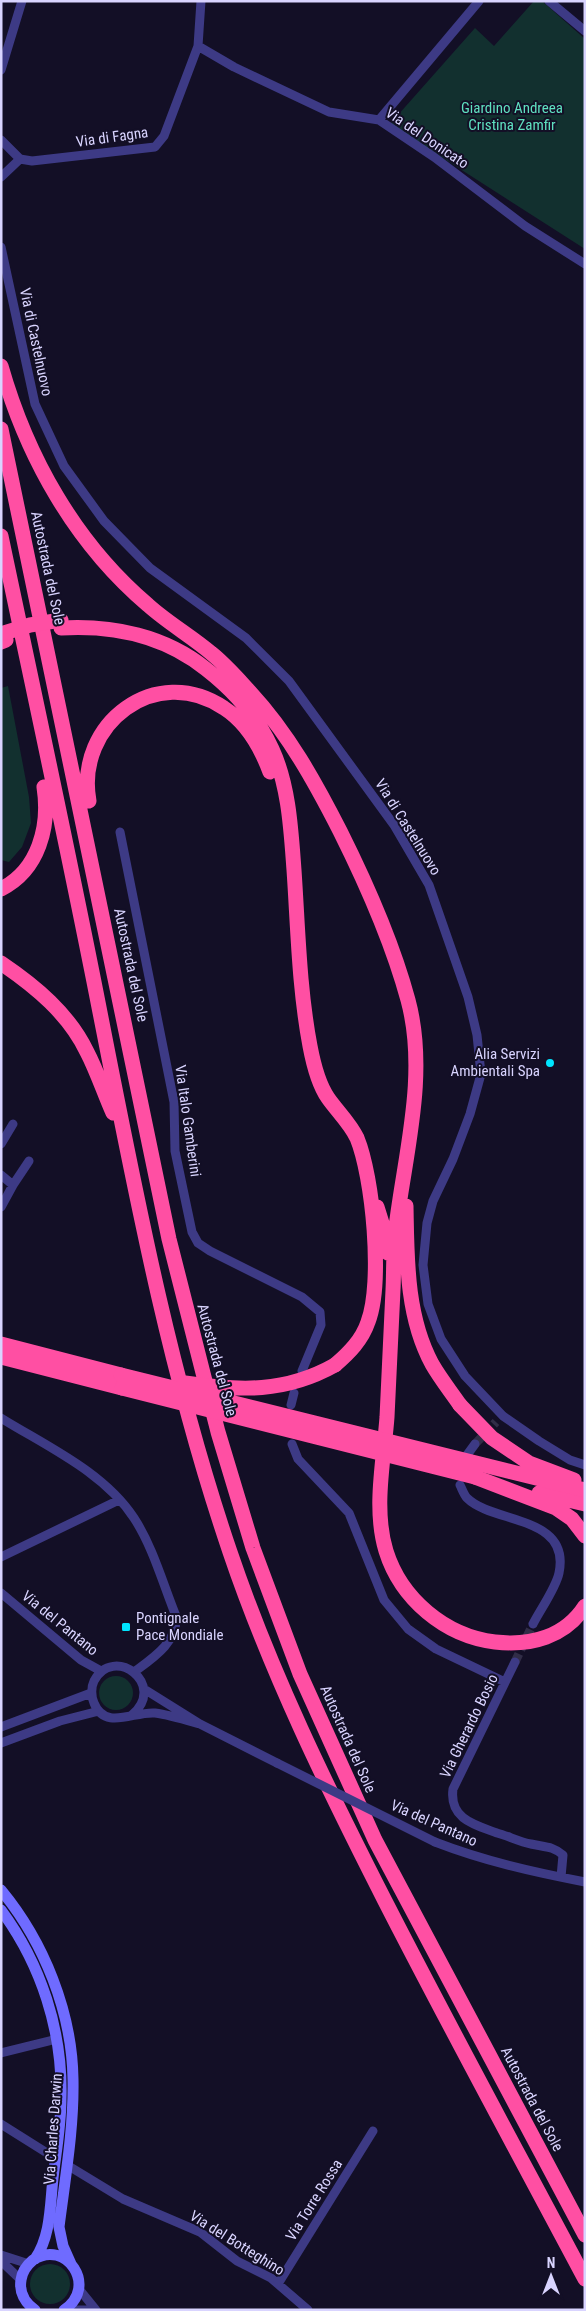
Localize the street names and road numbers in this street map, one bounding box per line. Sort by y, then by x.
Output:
street label: Via del Donicato [382,104,472,172]
street label: Via di Fagna [75,123,149,151]
street label: Via di Castelnuovo [16,286,56,398]
street label: Autostrada del Sole [27,510,69,626]
street label: Via di Castelnuovo [371,776,445,878]
street label: Autostrada del Sole [110,907,152,1023]
street label: Via Italo Gamberini [171,1064,205,1178]
street label: Autostrada del Sole [193,1302,241,1418]
street label: Via del Pantano [18,1587,102,1659]
street label: Via Gherardo Bosio [436,1671,502,1781]
street label: Autostrada del Sole [316,1683,380,1795]
street label: Via del Pantano [388,1796,480,1850]
street label: Autostrada del Sole [497,2044,567,2154]
street label: Via Charles Darwin [40,2073,66,2185]
street label: Via Torre Rossa [282,2156,346,2244]
street label: Via del Botteghino [186,2207,288,2279]

